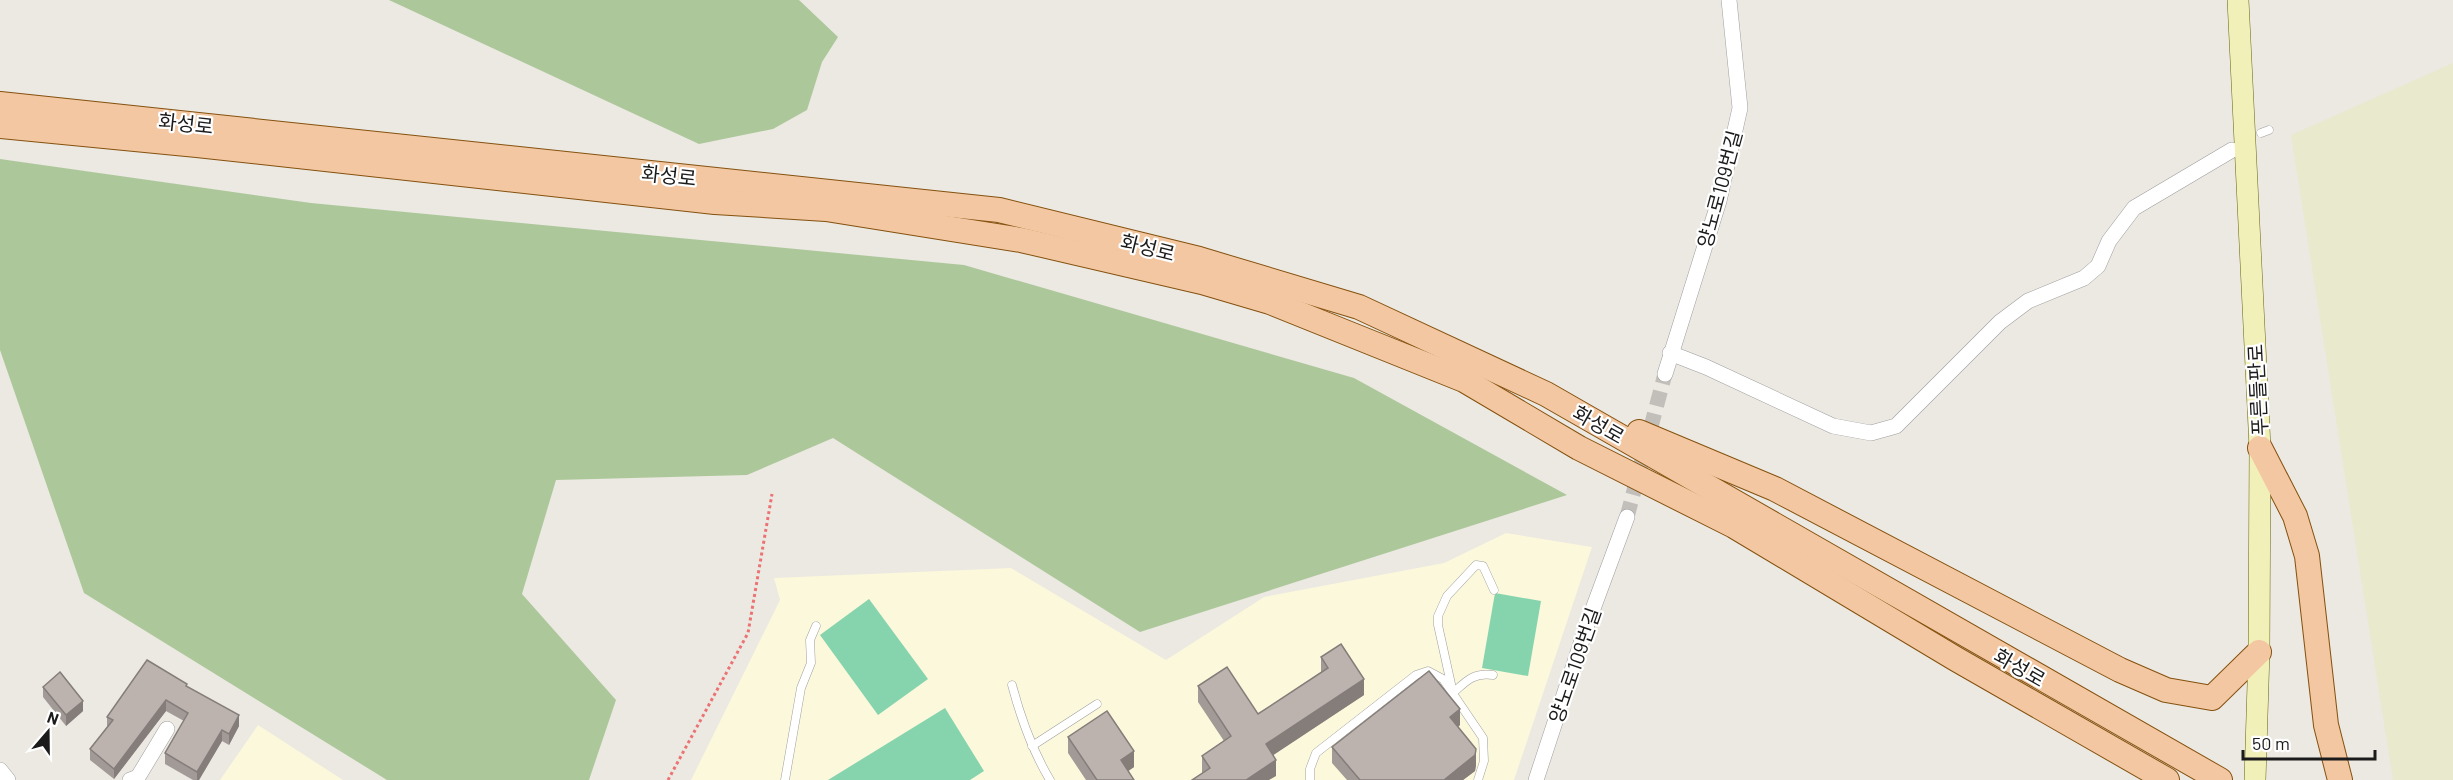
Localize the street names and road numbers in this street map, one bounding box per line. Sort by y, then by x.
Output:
street label: 화성로 [157,108,215,138]
street label: 양노로109번길 [1692,128,1746,250]
street label: 화성로 [640,160,698,190]
street label: 화성로 [1118,229,1178,265]
street label: 푸른들판로 [2243,343,2271,437]
street label: 화성로 [1569,400,1629,448]
street label: 양노로109번길 [1543,604,1605,726]
street label: 화성로 [1990,643,2050,691]

